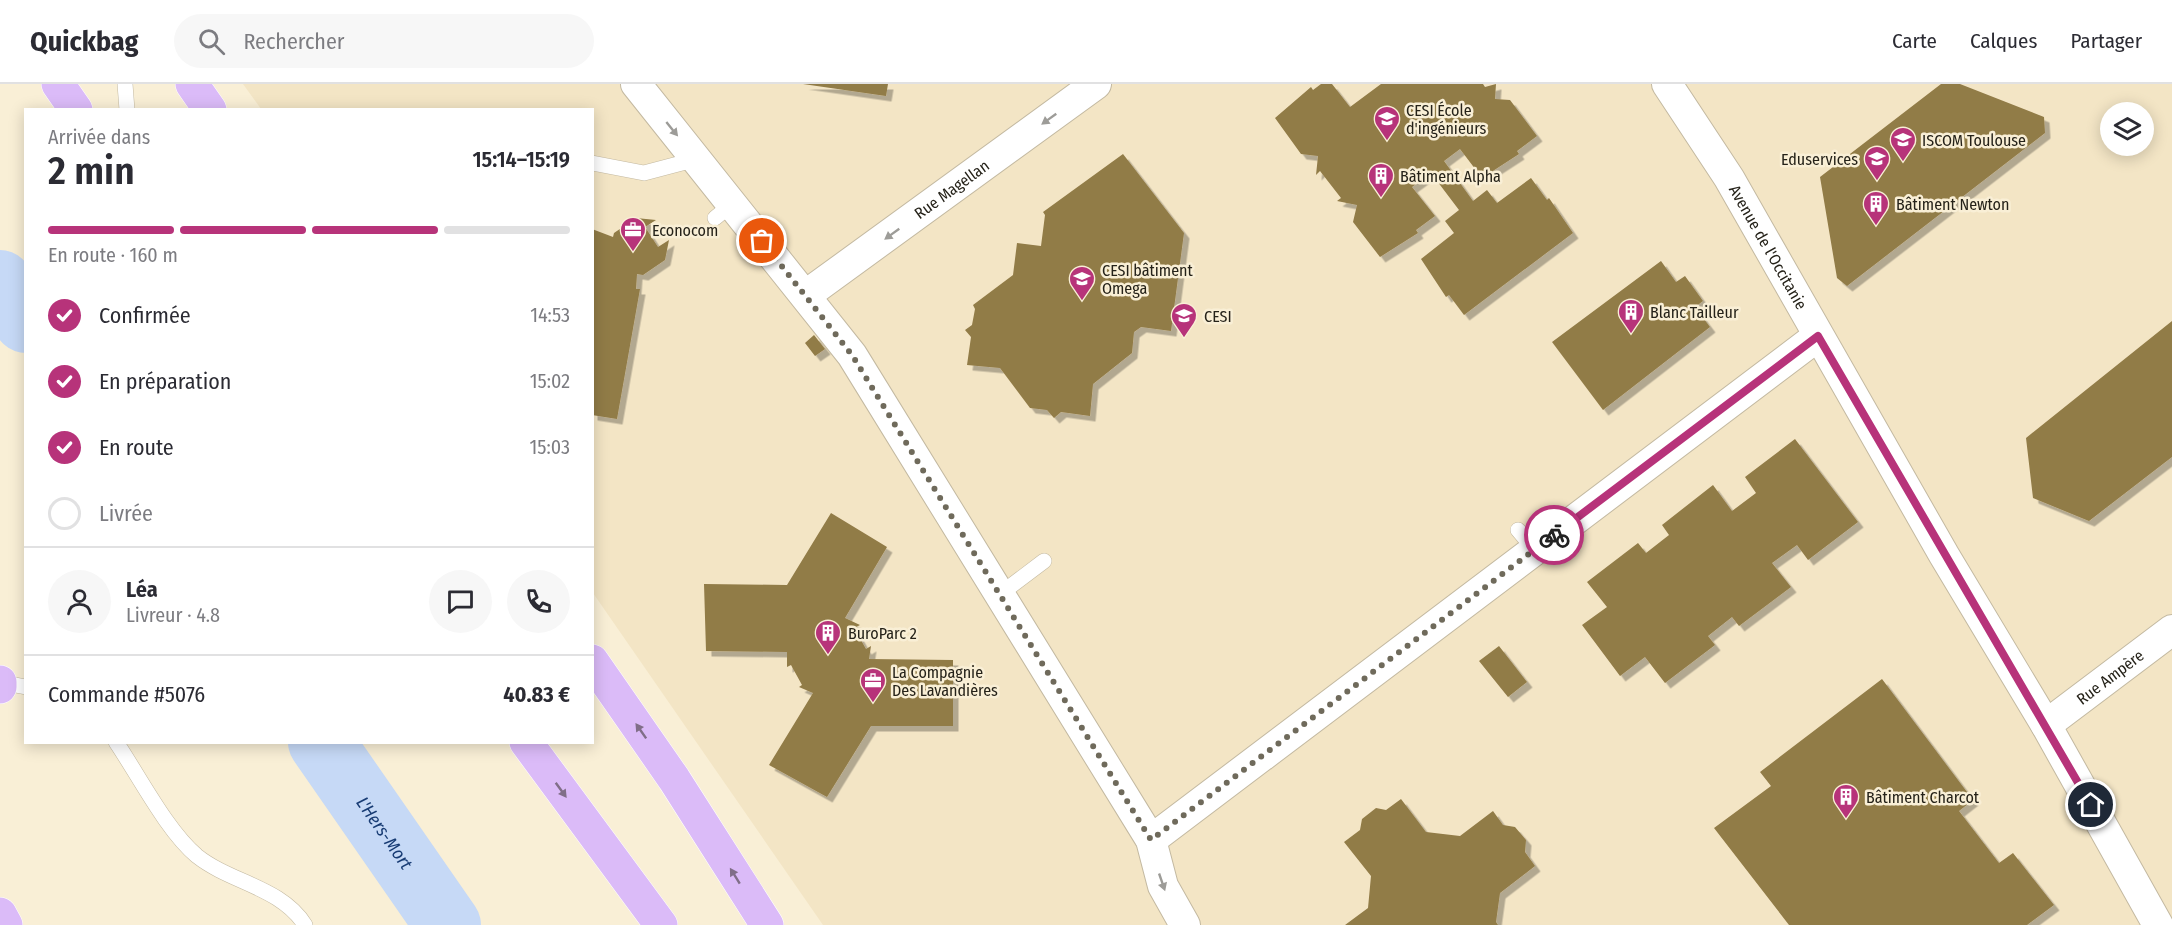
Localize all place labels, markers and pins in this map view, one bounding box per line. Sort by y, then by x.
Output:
place label: CESI École d'ingénieurs [1406,101,1487,138]
school or university icon: CESI École d'ingénieurs [1372,104,1402,142]
school or university icon: ISCOM Toulouse [1888,125,1918,163]
place label: ISCOM Toulouse [1922,131,2026,150]
school or university icon: Eduservices [1862,144,1892,182]
place label: Eduservices [1781,150,1858,169]
building icon: Bâtiment Alpha [1366,161,1396,199]
place label: Bâtiment Alpha [1400,167,1501,186]
building icon: Bâtiment Newton [1861,189,1891,227]
place label: Bâtiment Newton [1896,195,2009,214]
office icon: Econocom [618,215,648,253]
pin [736,215,787,266]
place label: Econocom [652,221,718,240]
place label: CESI bâtiment Omega [1102,261,1193,298]
school or university icon: CESI bâtiment Omega [1067,264,1097,302]
building icon: Blanc Tailleur [1616,297,1646,335]
school or university icon: CESI [1169,301,1199,339]
place label: Blanc Tailleur [1650,303,1739,322]
place label: CESI [1204,307,1232,326]
building icon: BuroParc 2 [813,618,843,656]
place label: BuroParc 2 [848,624,917,643]
place label: La Compagnie Des Lavandières [892,663,998,700]
office icon: La Compagnie Des Lavandières [858,666,888,704]
pin [2065,779,2116,830]
building icon: Bâtiment Charcot [1831,782,1861,820]
place label: Bâtiment Charcot [1866,788,1980,807]

